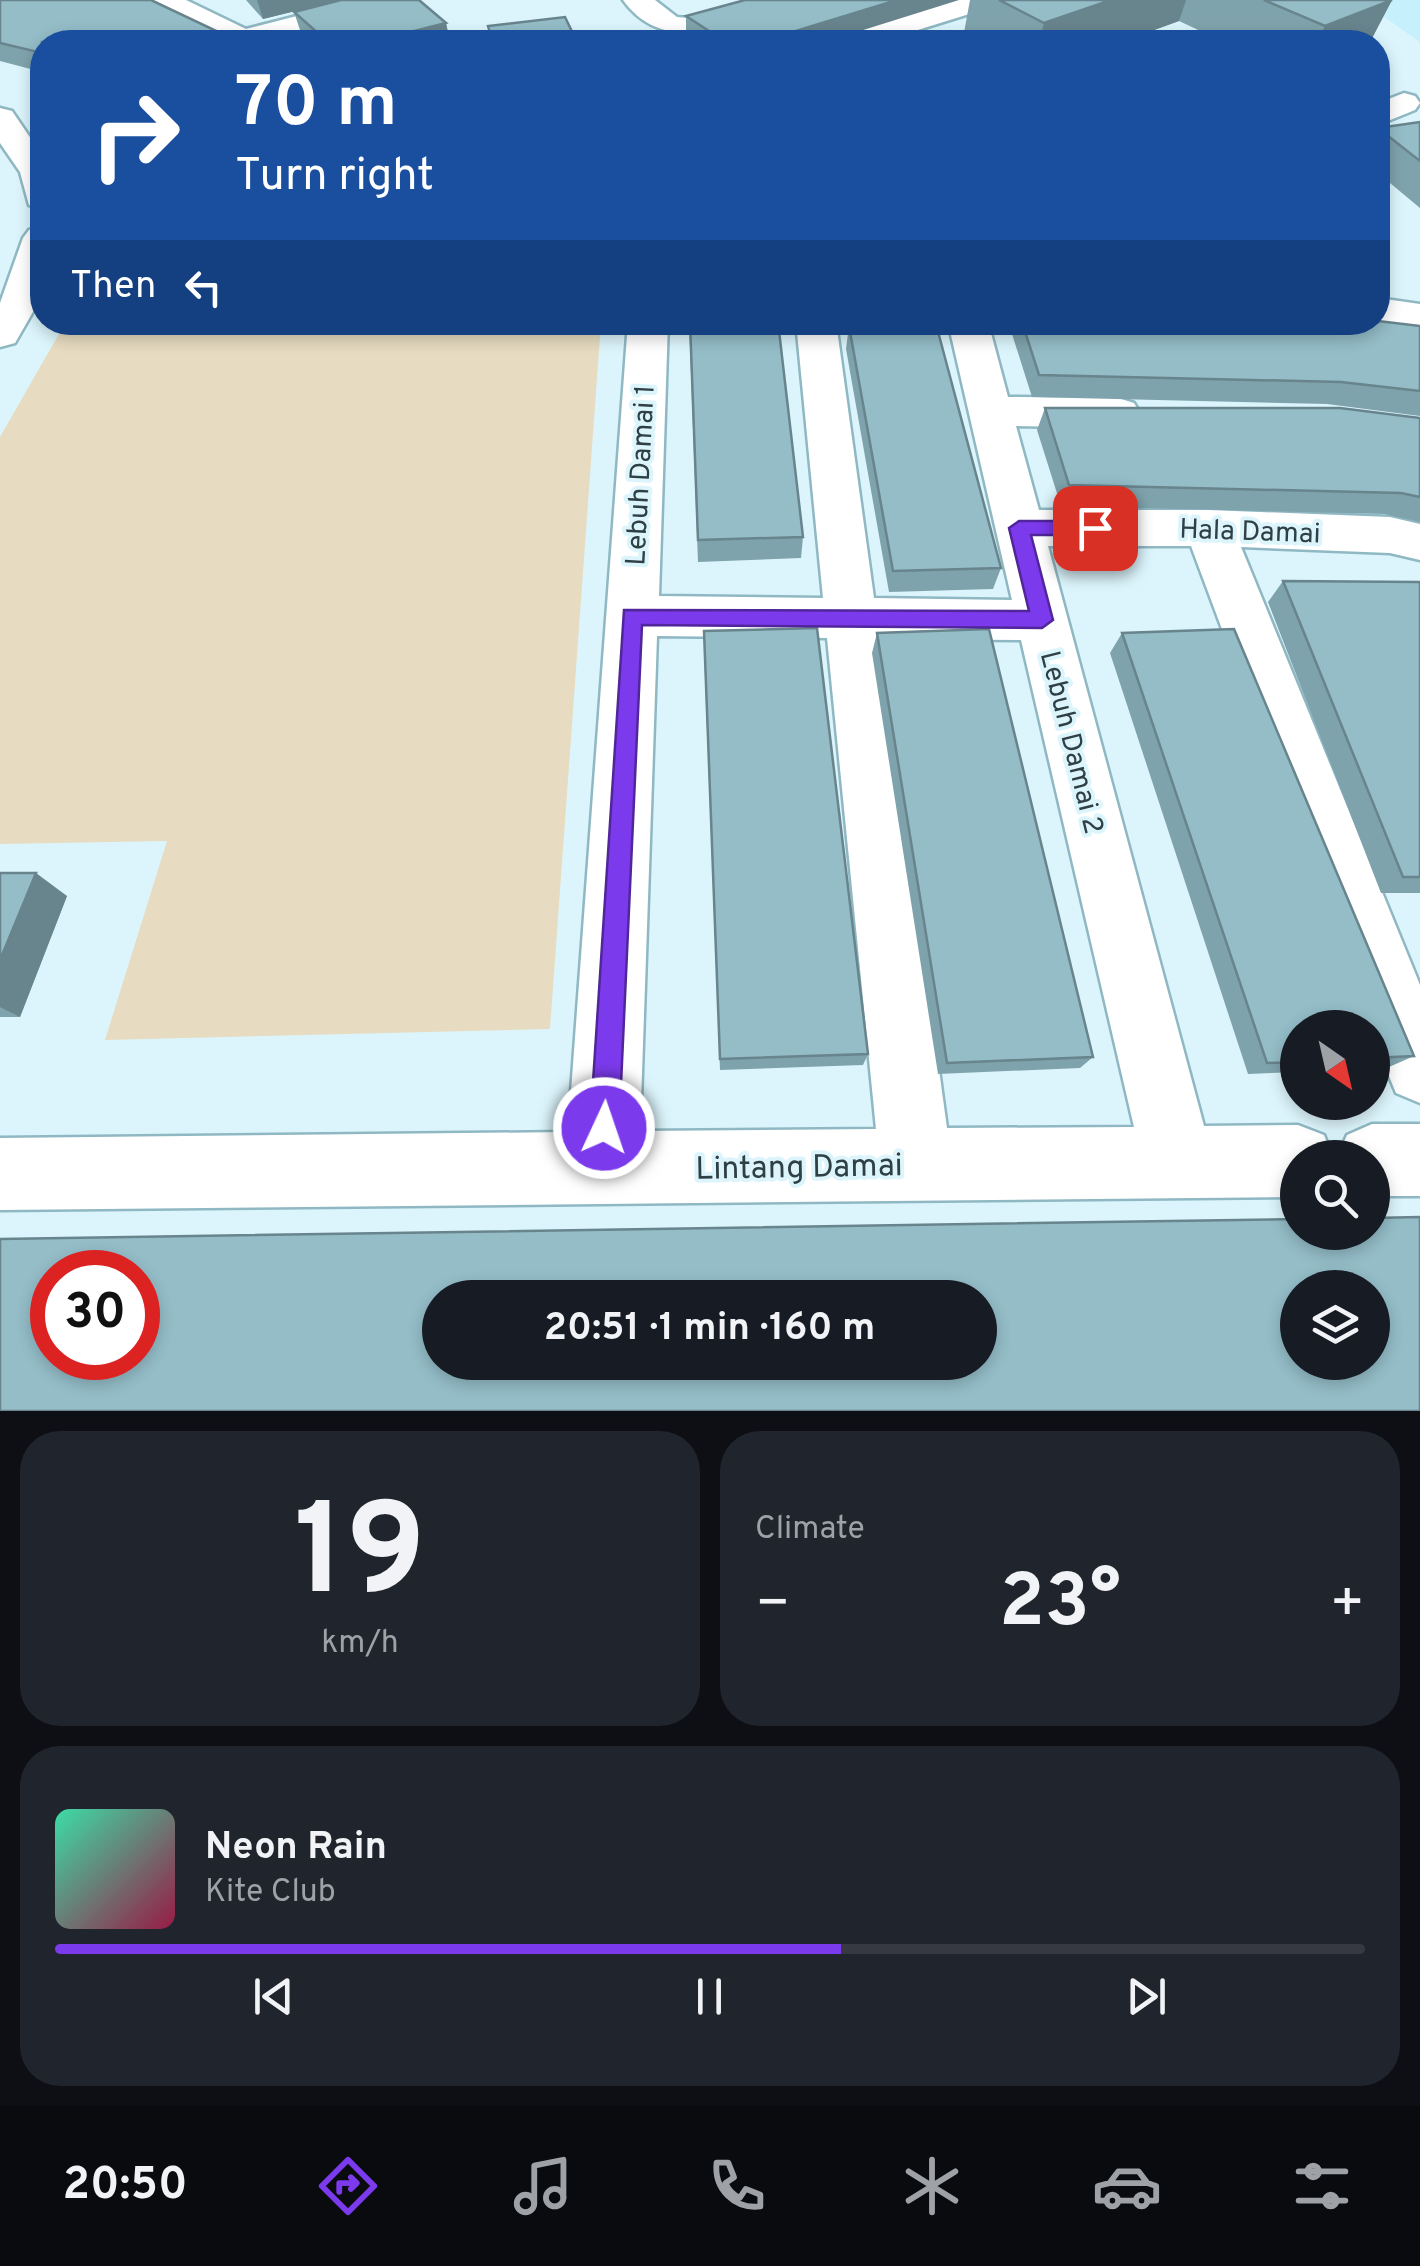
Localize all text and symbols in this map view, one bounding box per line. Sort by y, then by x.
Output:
text: 70 m [235,62,398,151]
icon: right [70,70,200,200]
text: Turn right [235,149,434,206]
icon: left [176,260,231,315]
text: Then [70,263,156,312]
street label: Lebuh Damai 1 [619,384,665,566]
pin [1053,486,1138,571]
icon: arrive [1068,501,1123,556]
street label: Hala Damai [1179,513,1321,553]
street label: Lebuh Damai 2 [1030,647,1110,838]
north arrow [1280,1010,1390,1120]
map controls [1280,1010,1390,1380]
position arrow [552,1076,656,1180]
button: search [1280,1140,1390,1250]
street label: Lintang Damai [695,1147,903,1191]
speed limit sign: 30 [30,1250,160,1380]
button: layers [1280,1270,1390,1380]
text: 20:51 · 1 min · 160 m [544,1305,875,1354]
text: 19 [294,1476,426,1641]
text: Climate [755,1510,865,1550]
text: 23° [999,1558,1121,1653]
text: − [755,1571,790,1641]
text: + [1330,1571,1365,1641]
text: km/h [321,1624,399,1664]
text: Neon Rain [205,1824,387,1873]
text: Kite Club [205,1873,336,1913]
icon: previous [246,1969,301,2024]
icon: pause [682,1969,737,2024]
icon: next [1119,1969,1174,2024]
icon: directions [313,2151,383,2221]
icon: music [508,2151,578,2221]
icon: phone [702,2151,772,2221]
icon: climate [897,2151,967,2221]
icon: car [1092,2151,1162,2221]
icon: filters [1287,2151,1357,2221]
text: 20:50 [62,2158,188,2215]

